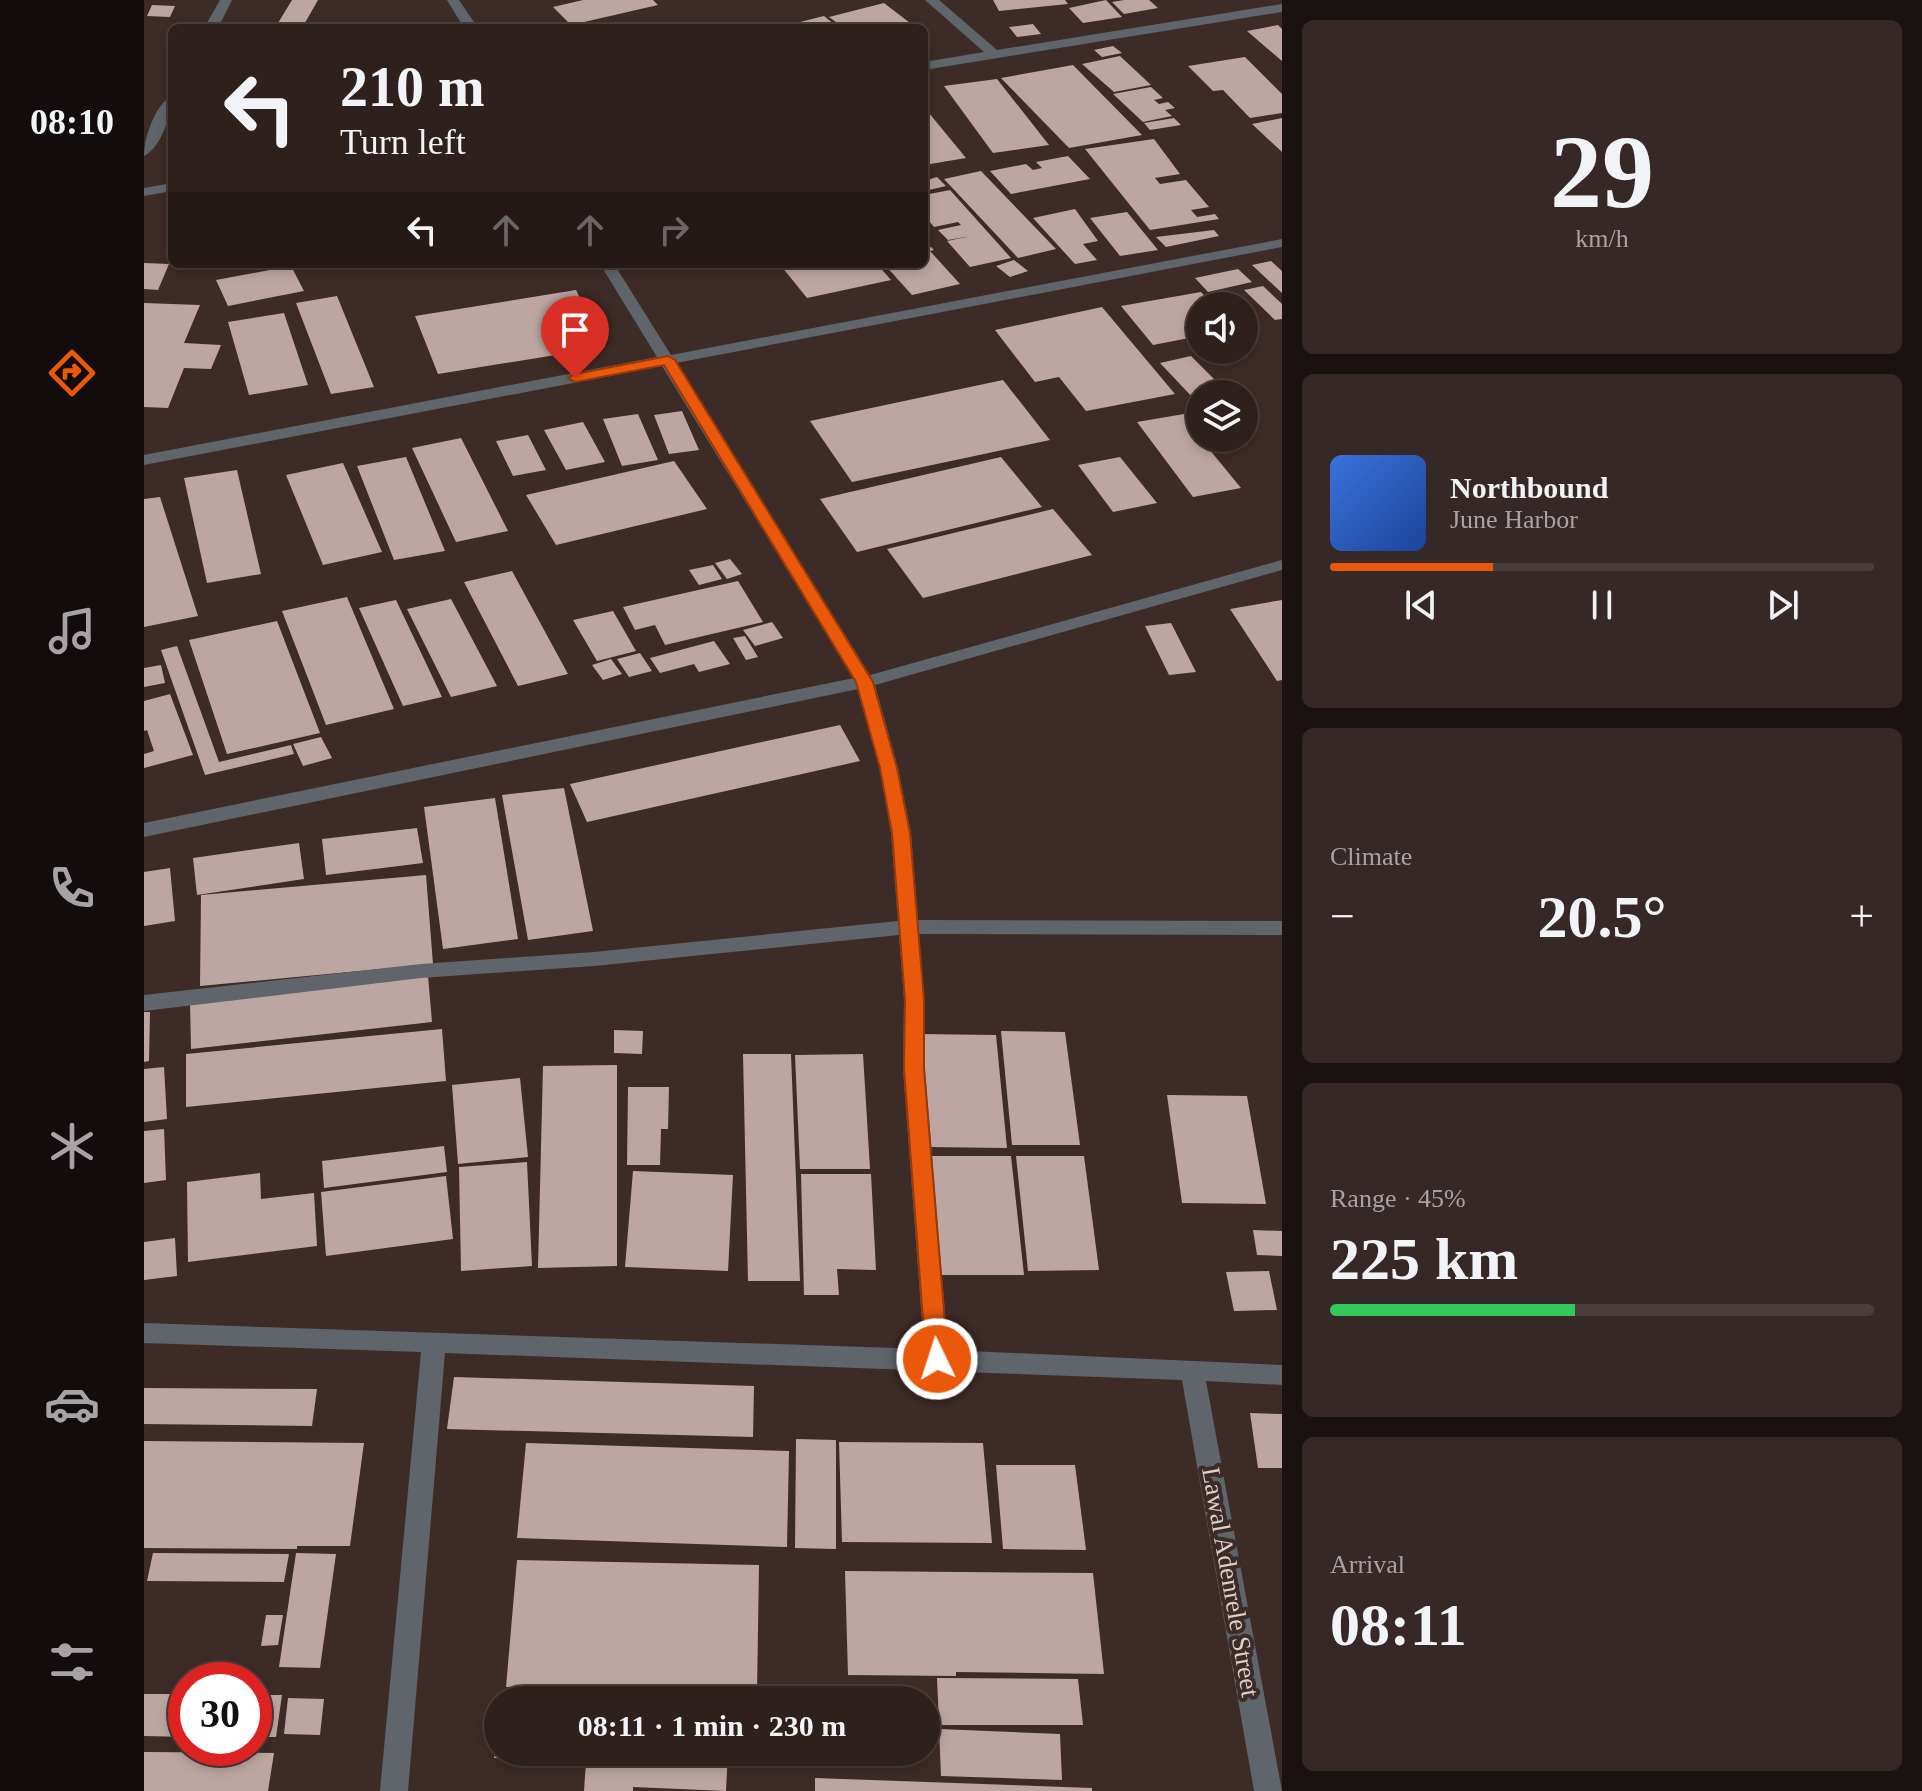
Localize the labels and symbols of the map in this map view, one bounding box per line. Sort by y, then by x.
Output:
pin [541,296,609,378]
position arrow [895,1317,979,1401]
street label: Lawal Adenrele Street [1196,1465,1265,1700]
speed limit sign: 30 [168,1662,272,1766]

